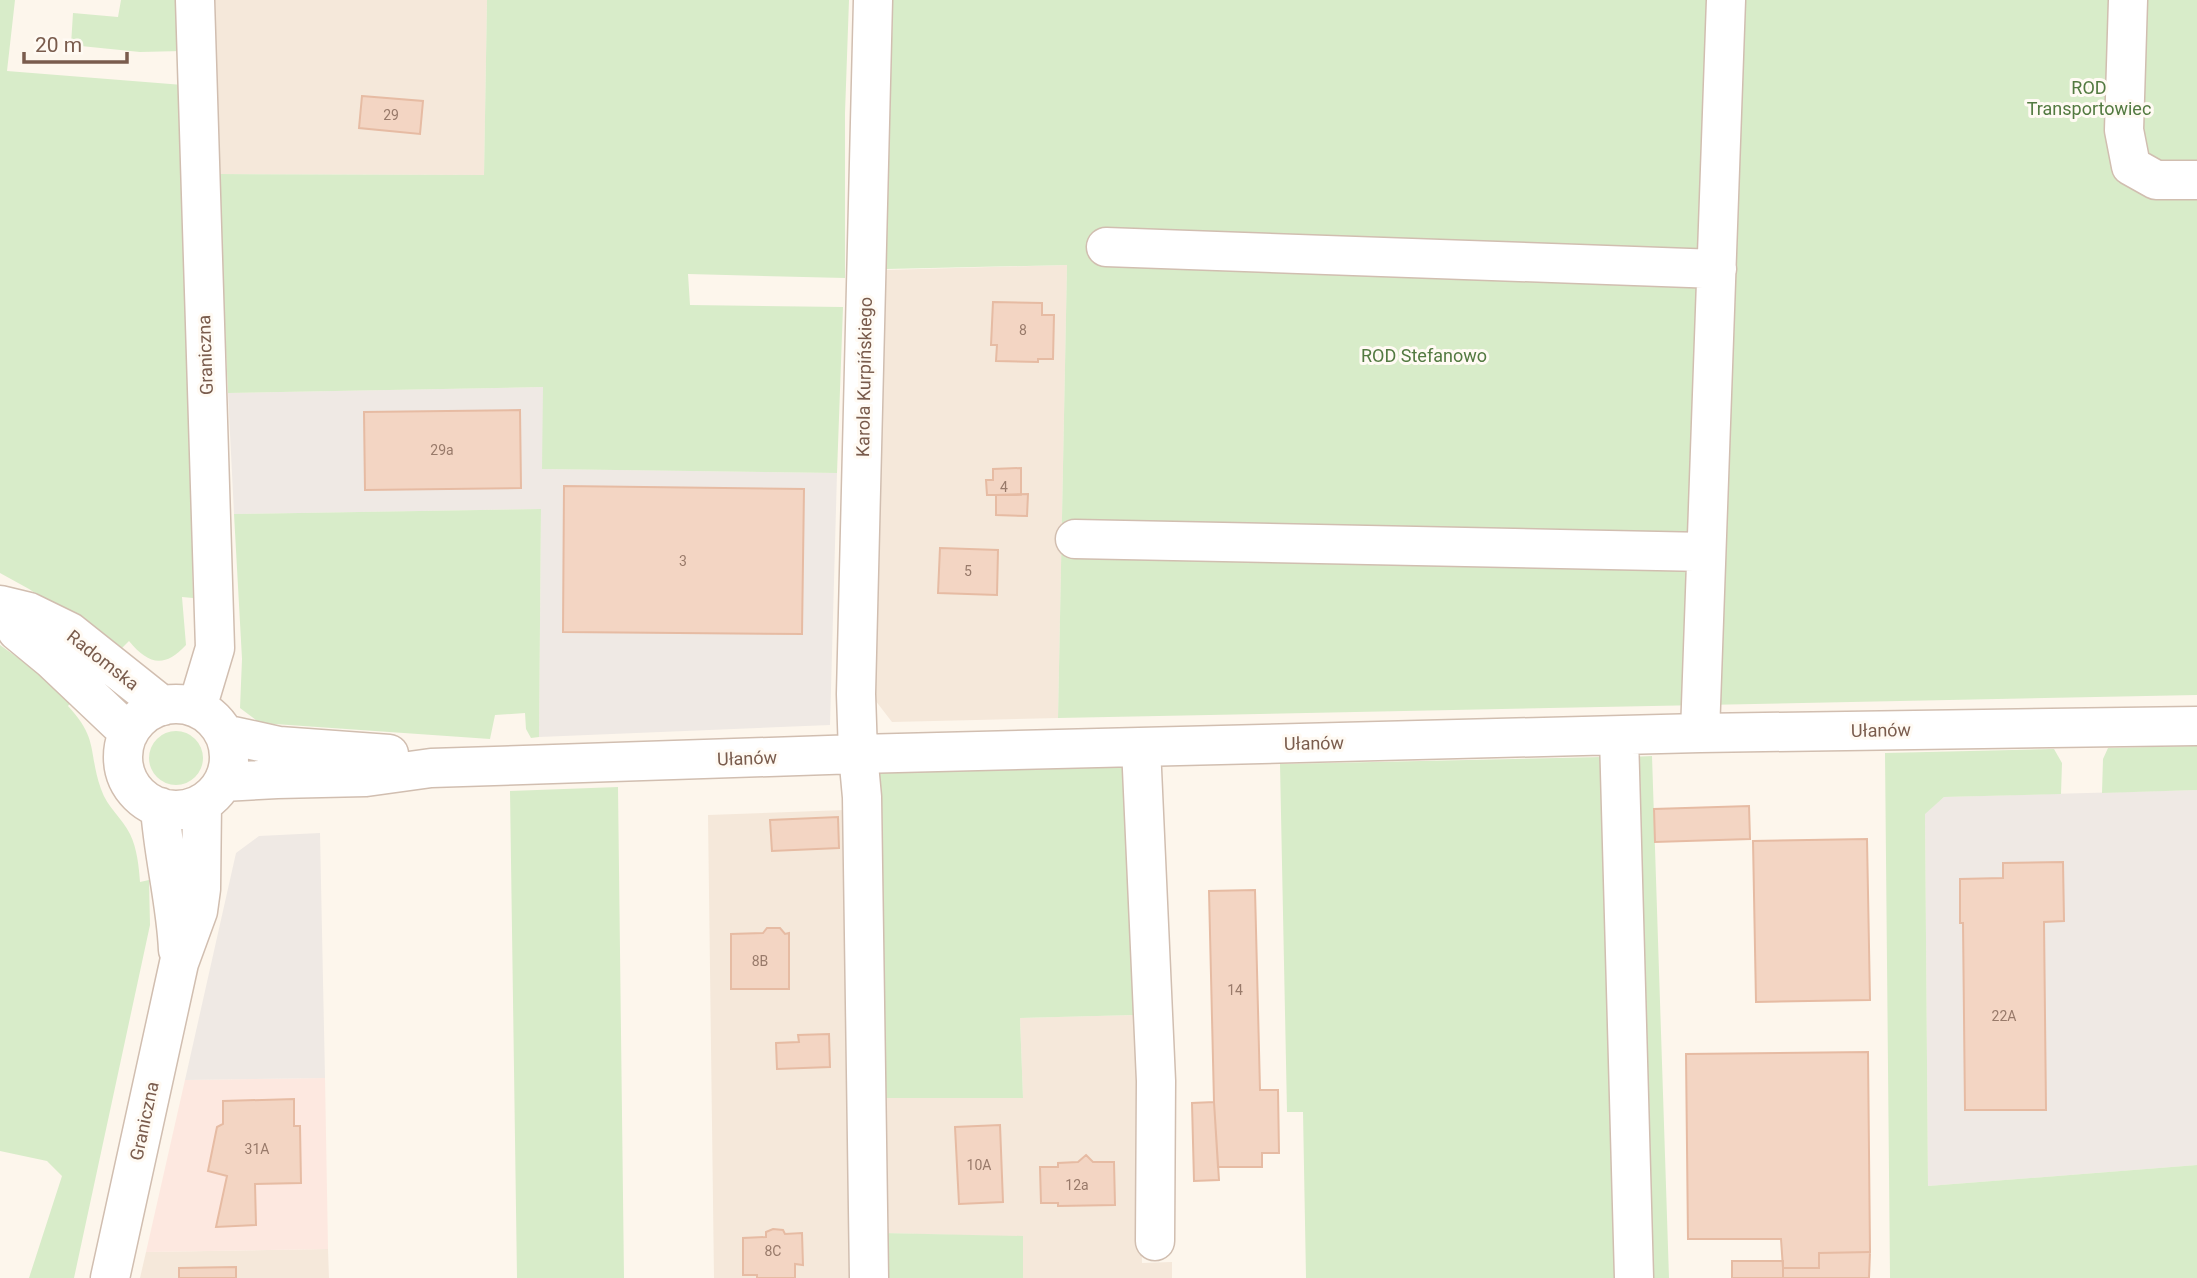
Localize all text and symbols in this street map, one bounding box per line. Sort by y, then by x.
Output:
scale bar [24,21,128,65]
text: 20 m [35,33,82,57]
park label: ROD Transportowiec [2027,77,2151,119]
house number: 29 [383,107,399,123]
street label: Karola Kurpińskiego [852,297,876,457]
street label: Graniczna [193,315,217,395]
house number: 8 [1019,322,1027,338]
park label: ROD Stefanowo [1361,345,1487,366]
house number: 29a [430,442,454,458]
house number: 4 [1000,479,1008,495]
house number: 3 [679,553,687,569]
house number: 5 [964,563,972,579]
street label: Radomska [63,625,143,695]
street label: Ułanów [1851,719,1912,741]
street label: Ułanów [1284,732,1345,754]
street label: Ułanów [717,746,778,770]
house number: 8B [752,953,768,969]
house number: 14 [1227,982,1243,998]
house number: 22A [1992,1008,2016,1024]
street label: Graniczna [125,1080,163,1162]
house number: 31A [245,1141,269,1157]
house number: 10A [967,1157,991,1173]
house number: 12a [1065,1177,1089,1193]
house number: 8C [765,1243,781,1259]

